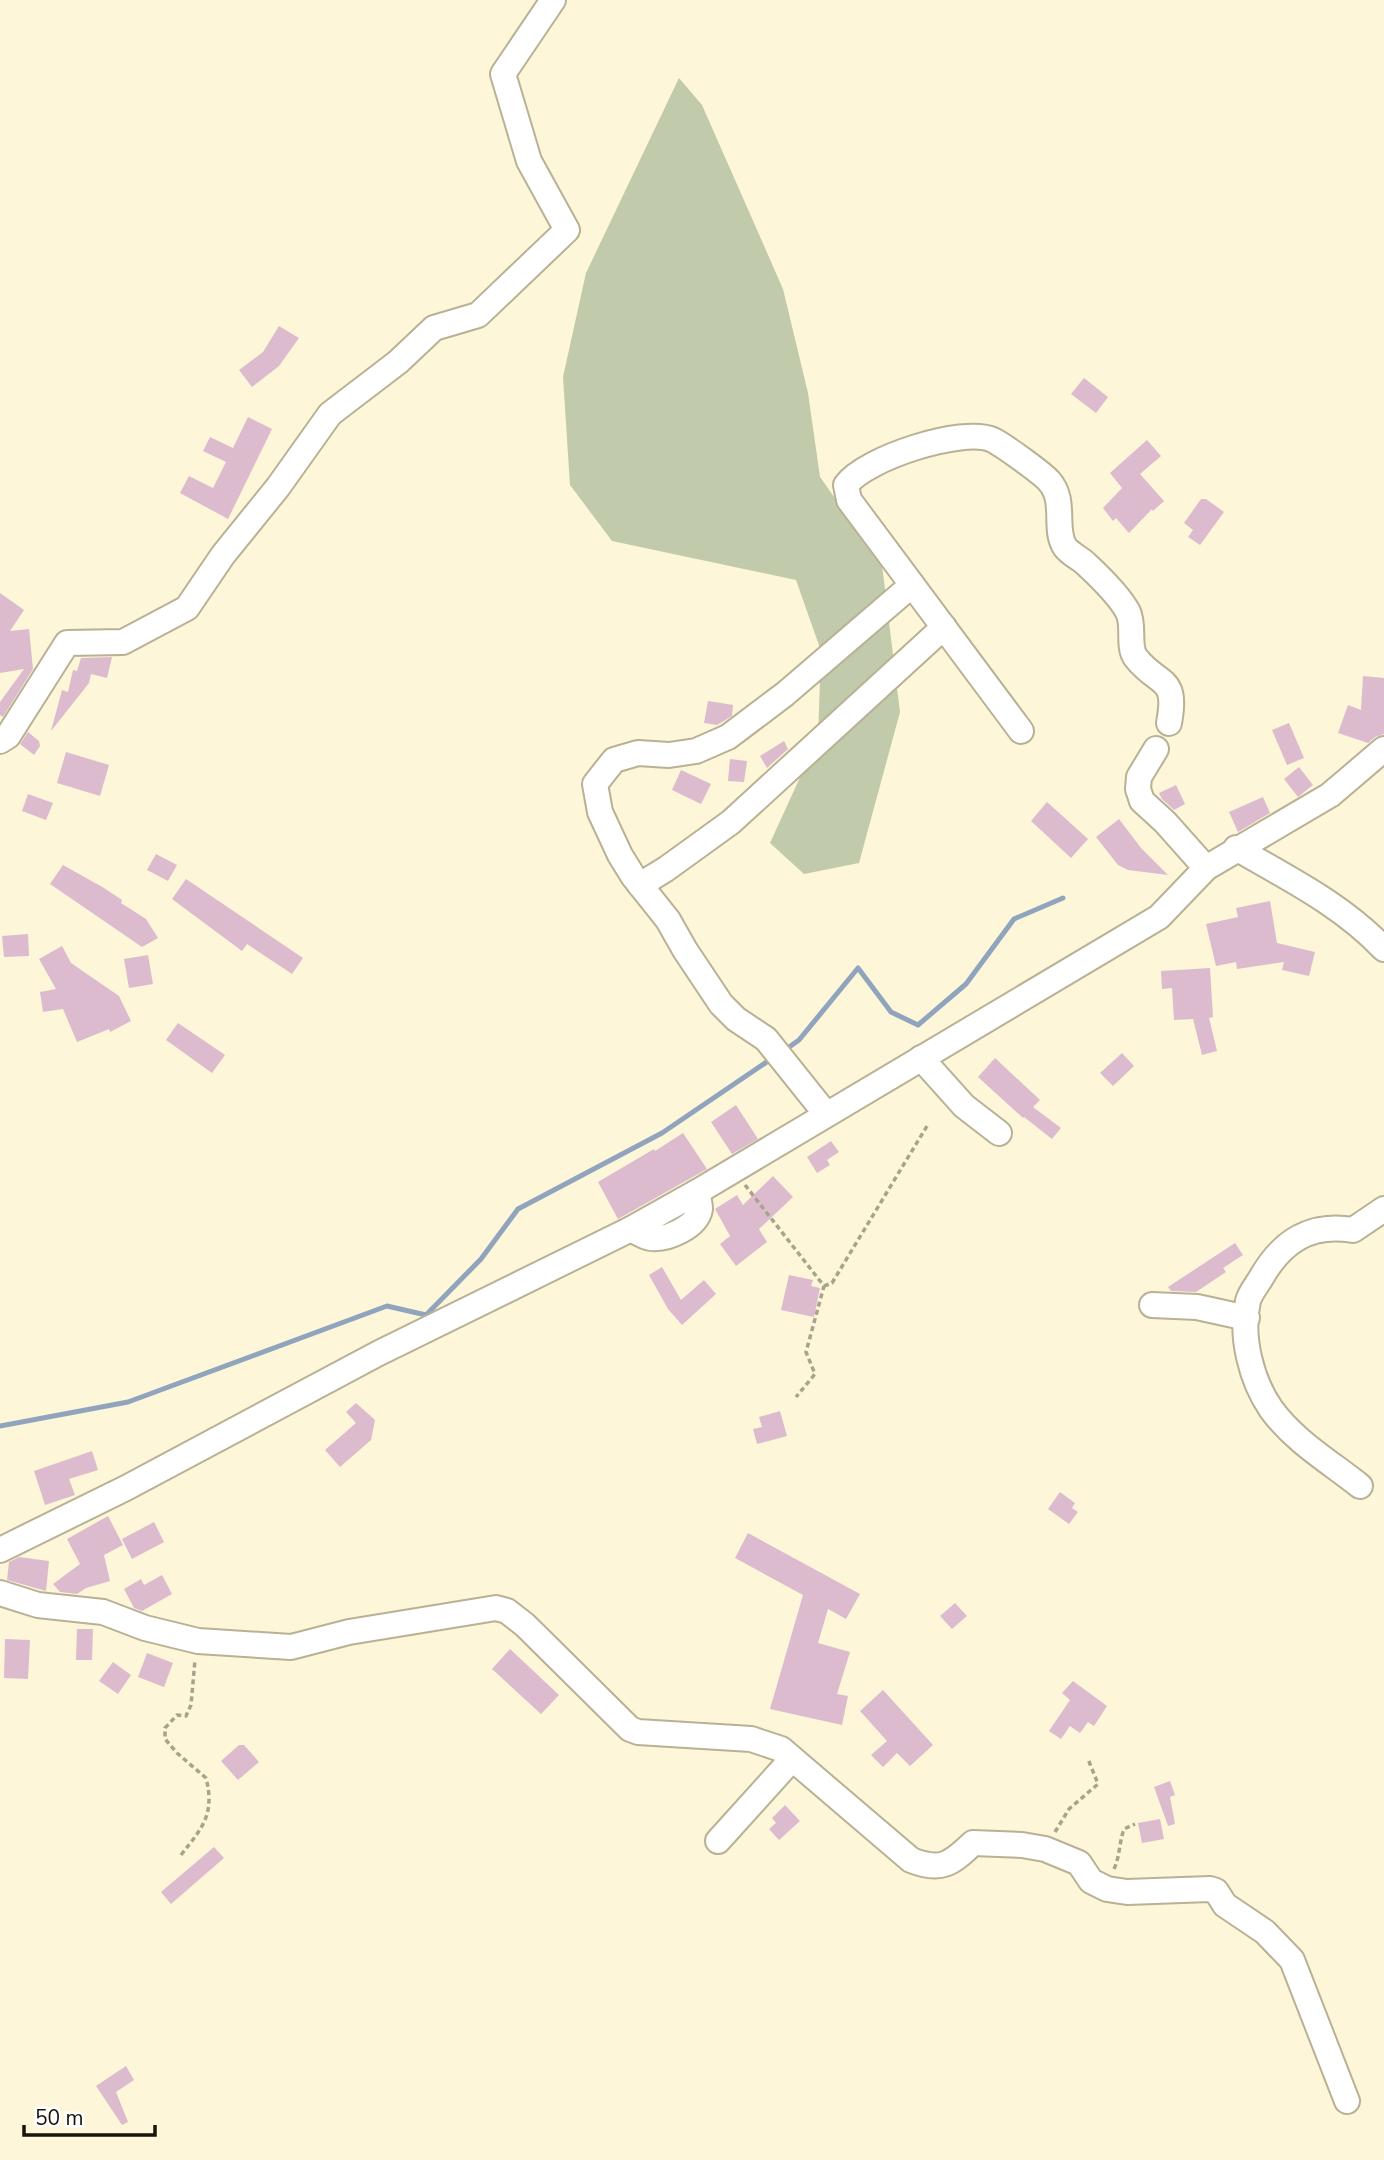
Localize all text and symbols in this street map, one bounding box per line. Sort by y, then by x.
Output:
scale bar [24,2094,156,2138]
text: 50 m [35,2104,84,2132]

